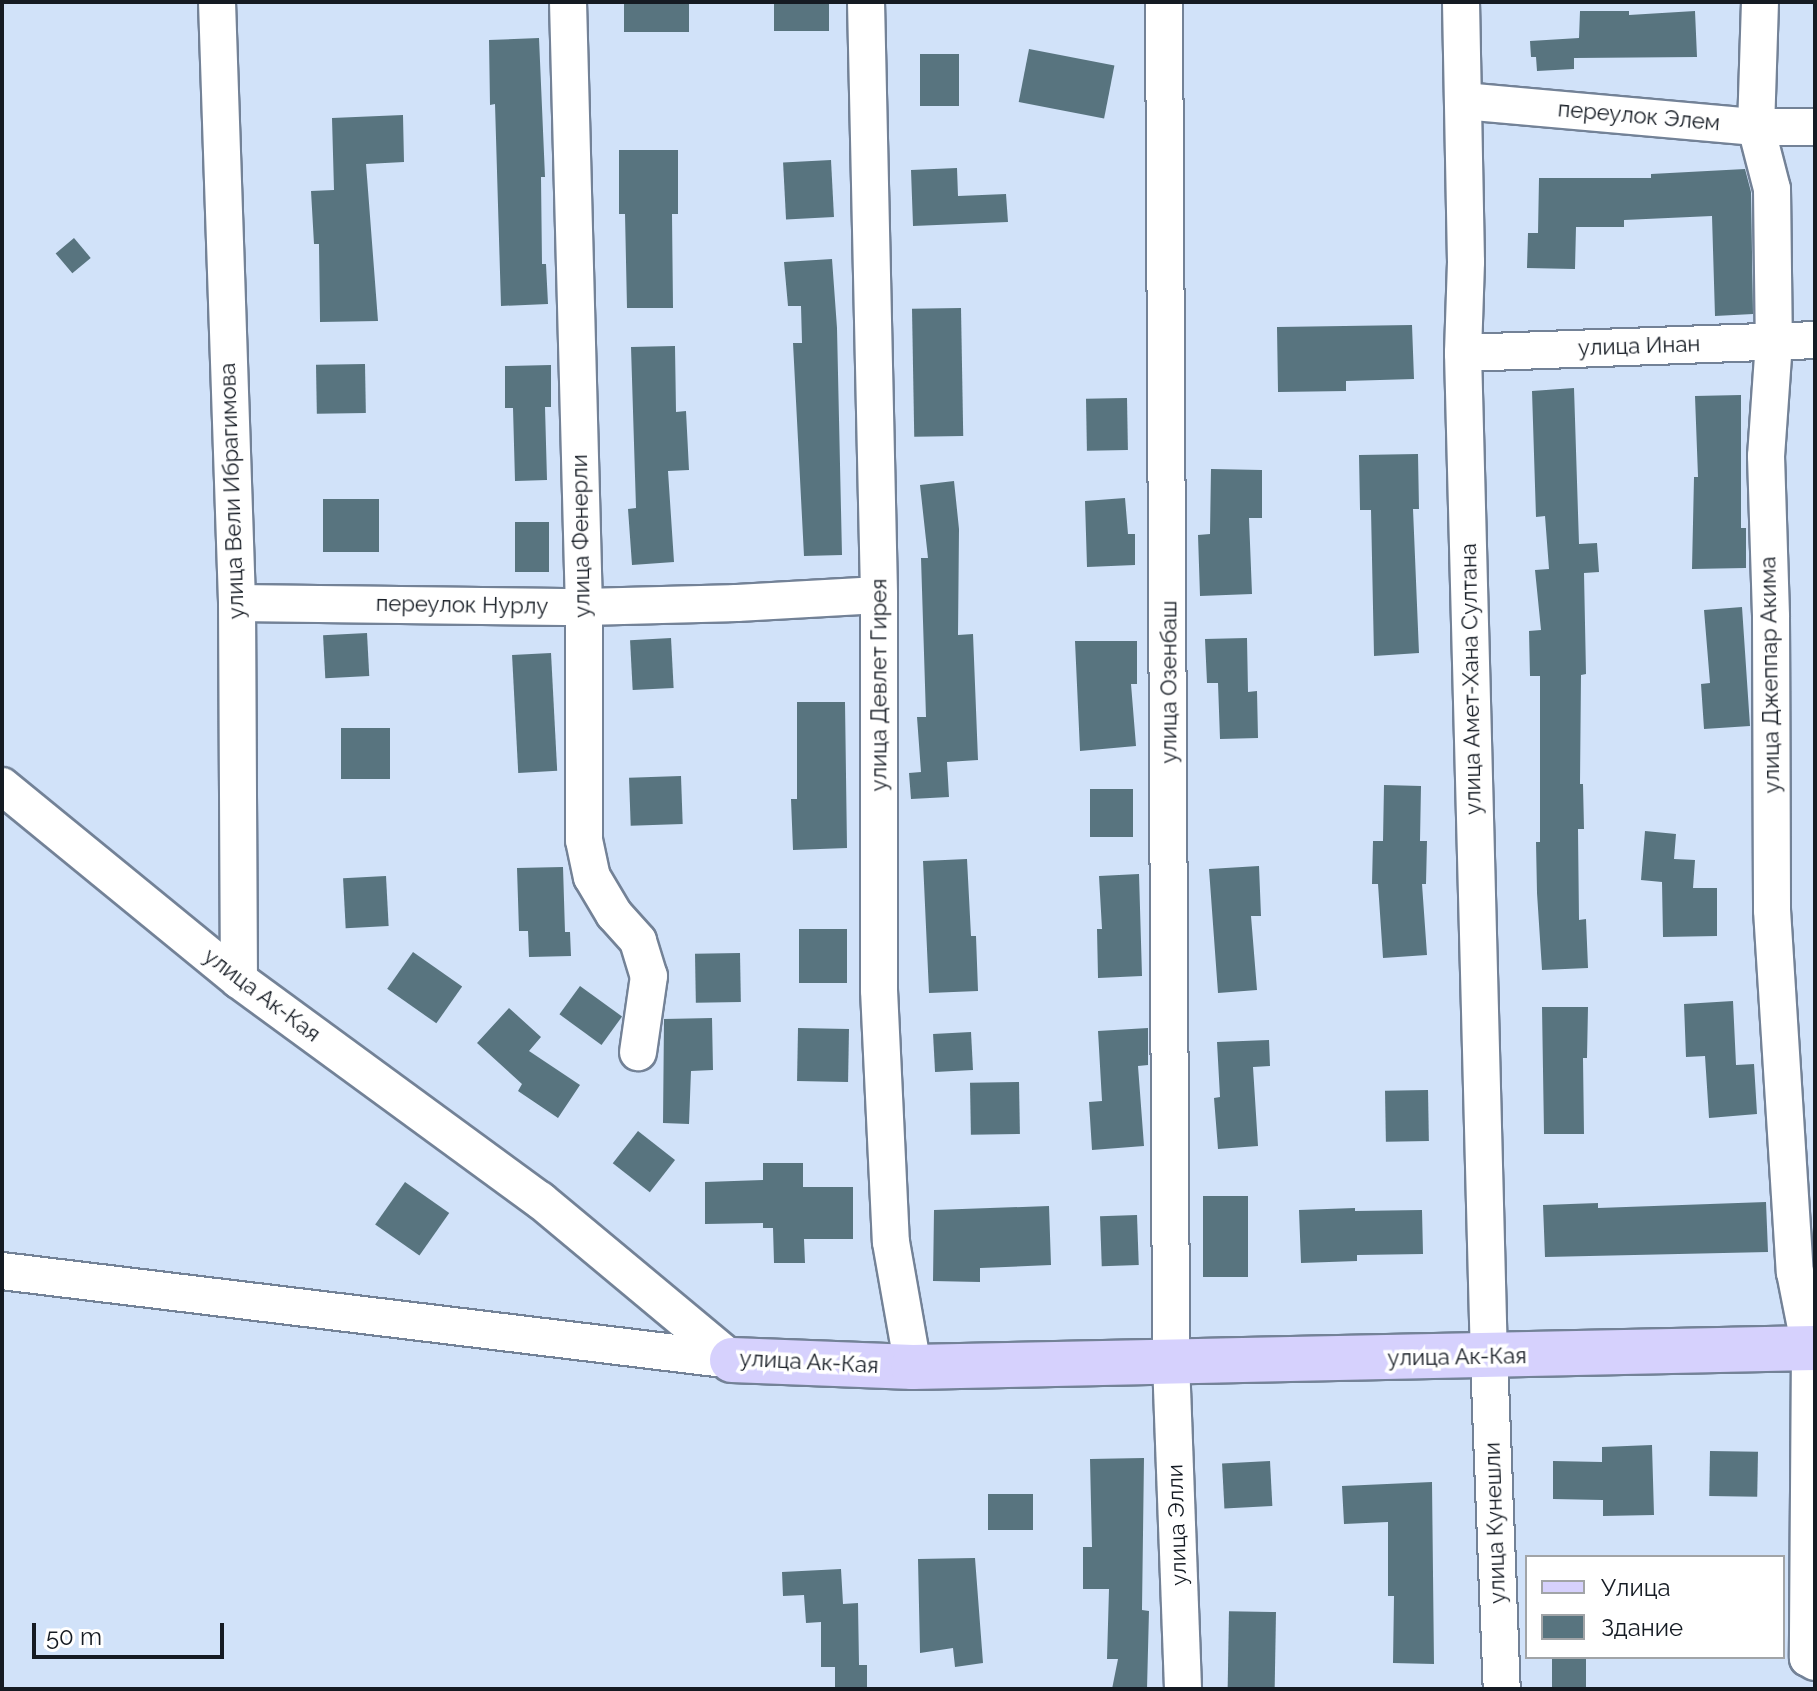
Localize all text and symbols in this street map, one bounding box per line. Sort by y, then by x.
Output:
street label: переулок Элем [1557,96,1721,136]
street label: улица Инан [1577,331,1701,361]
street label: улица Вели Ибрагимова [214,362,250,620]
street label: улица Фенерли [566,454,596,618]
street label: улица Амет-Хана Султана [1455,543,1487,815]
street label: улица Джеппар Акима [1755,556,1785,794]
street label: улица Девлет Гирея [866,579,892,791]
street label: переулок Нурлу [376,590,548,620]
street label: улица Озенбаш [1156,600,1182,764]
street label: улица Ак-Кая [198,942,326,1048]
street label: улица Ак-Кая [1387,1343,1527,1371]
street label: улица Ак-Кая [739,1345,879,1379]
street label: улица Кунешли [1479,1442,1511,1604]
street label: улица Элли [1162,1464,1192,1586]
legend [1525,1555,1785,1659]
text: Улица [1601,1573,1671,1602]
scale bar [36,1607,228,1657]
text: Здание [1601,1613,1683,1642]
text: 50 m [46,1622,102,1651]

